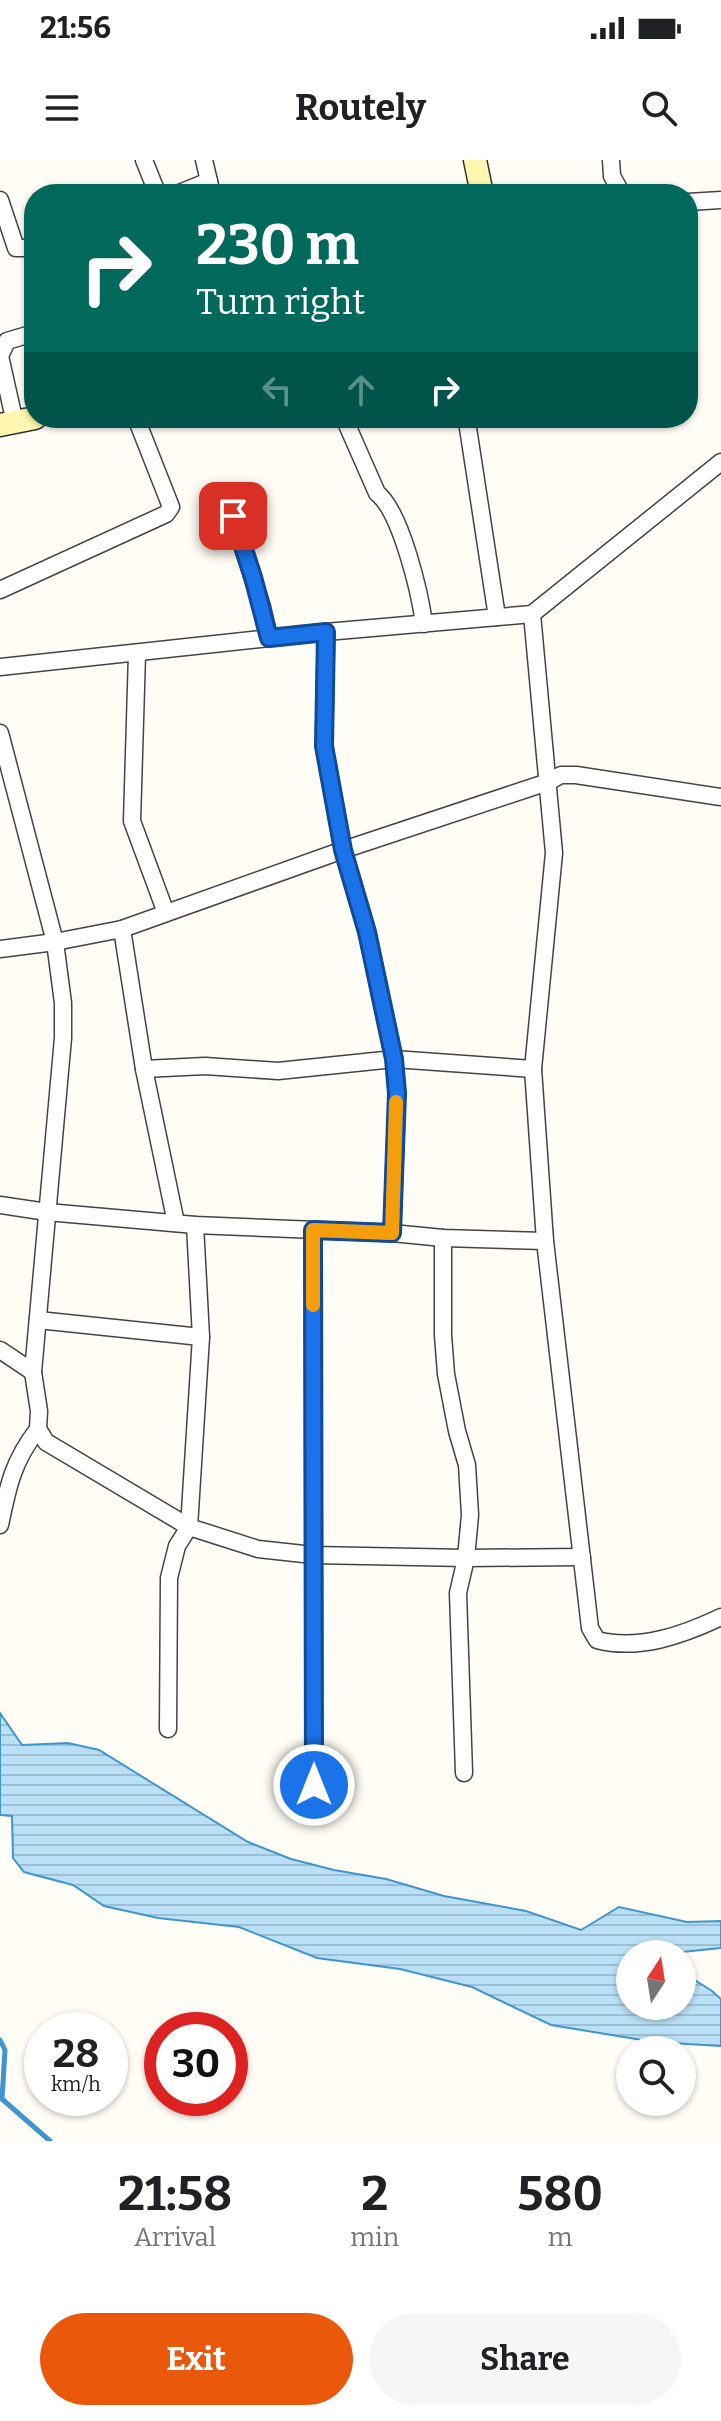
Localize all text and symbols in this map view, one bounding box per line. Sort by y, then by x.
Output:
text: 21:56 [40,10,111,46]
icon: menu [40,86,84,130]
text: Routely [295,86,426,130]
icon: search [637,86,681,130]
text: 230 m [196,212,359,279]
icon: right [64,216,168,320]
text: Turn right [196,280,365,324]
icon: left [255,368,299,412]
icon: ahead [339,368,383,412]
icon: right [423,368,467,412]
pin [199,482,267,550]
icon: arrive [211,494,255,538]
position arrow [272,1743,356,1827]
north arrow [616,1940,696,2020]
map controls [616,1940,696,2116]
speed limit sign: 30 [144,2012,248,2116]
text: 28 [53,2030,99,2078]
button: search [616,2036,696,2116]
text: km/h [51,2072,101,2096]
text: 21:58 [118,2165,232,2223]
text: 2 [361,2165,388,2223]
text: 580 [517,2165,603,2223]
text: Arrival [134,2222,216,2253]
text: min [350,2222,399,2253]
text: m [548,2222,572,2253]
button: Exit [40,2313,353,2405]
button: Share [369,2313,681,2405]

